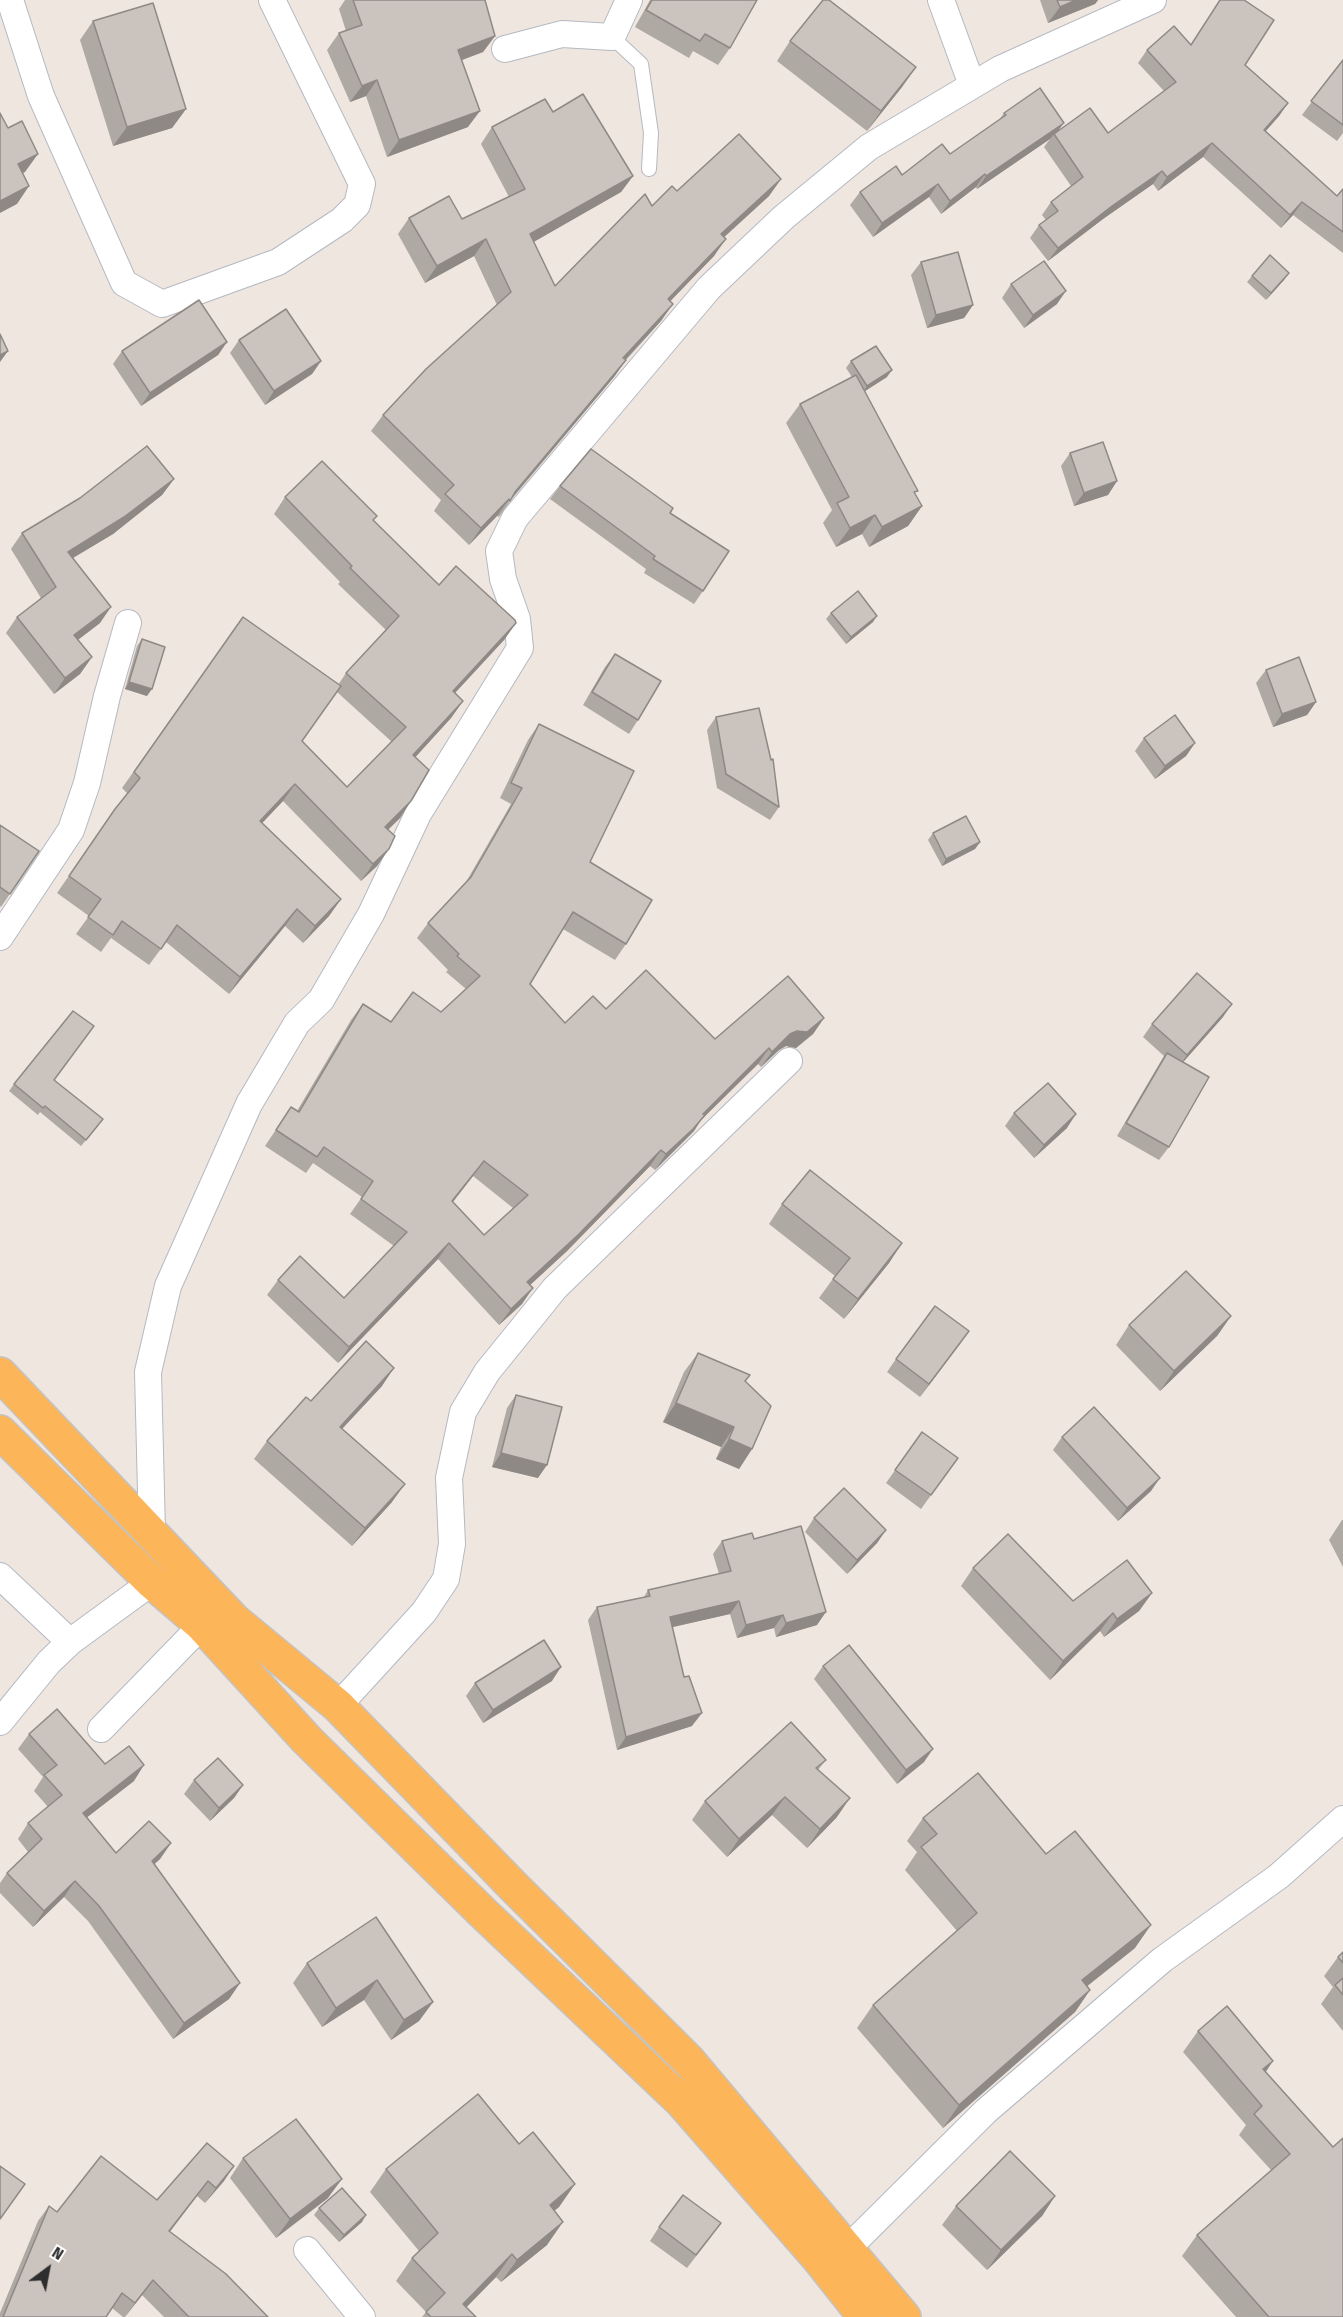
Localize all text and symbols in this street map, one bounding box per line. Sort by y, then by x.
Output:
north arrow [18,2239,78,2299]
text: N [49,2243,67,2264]

